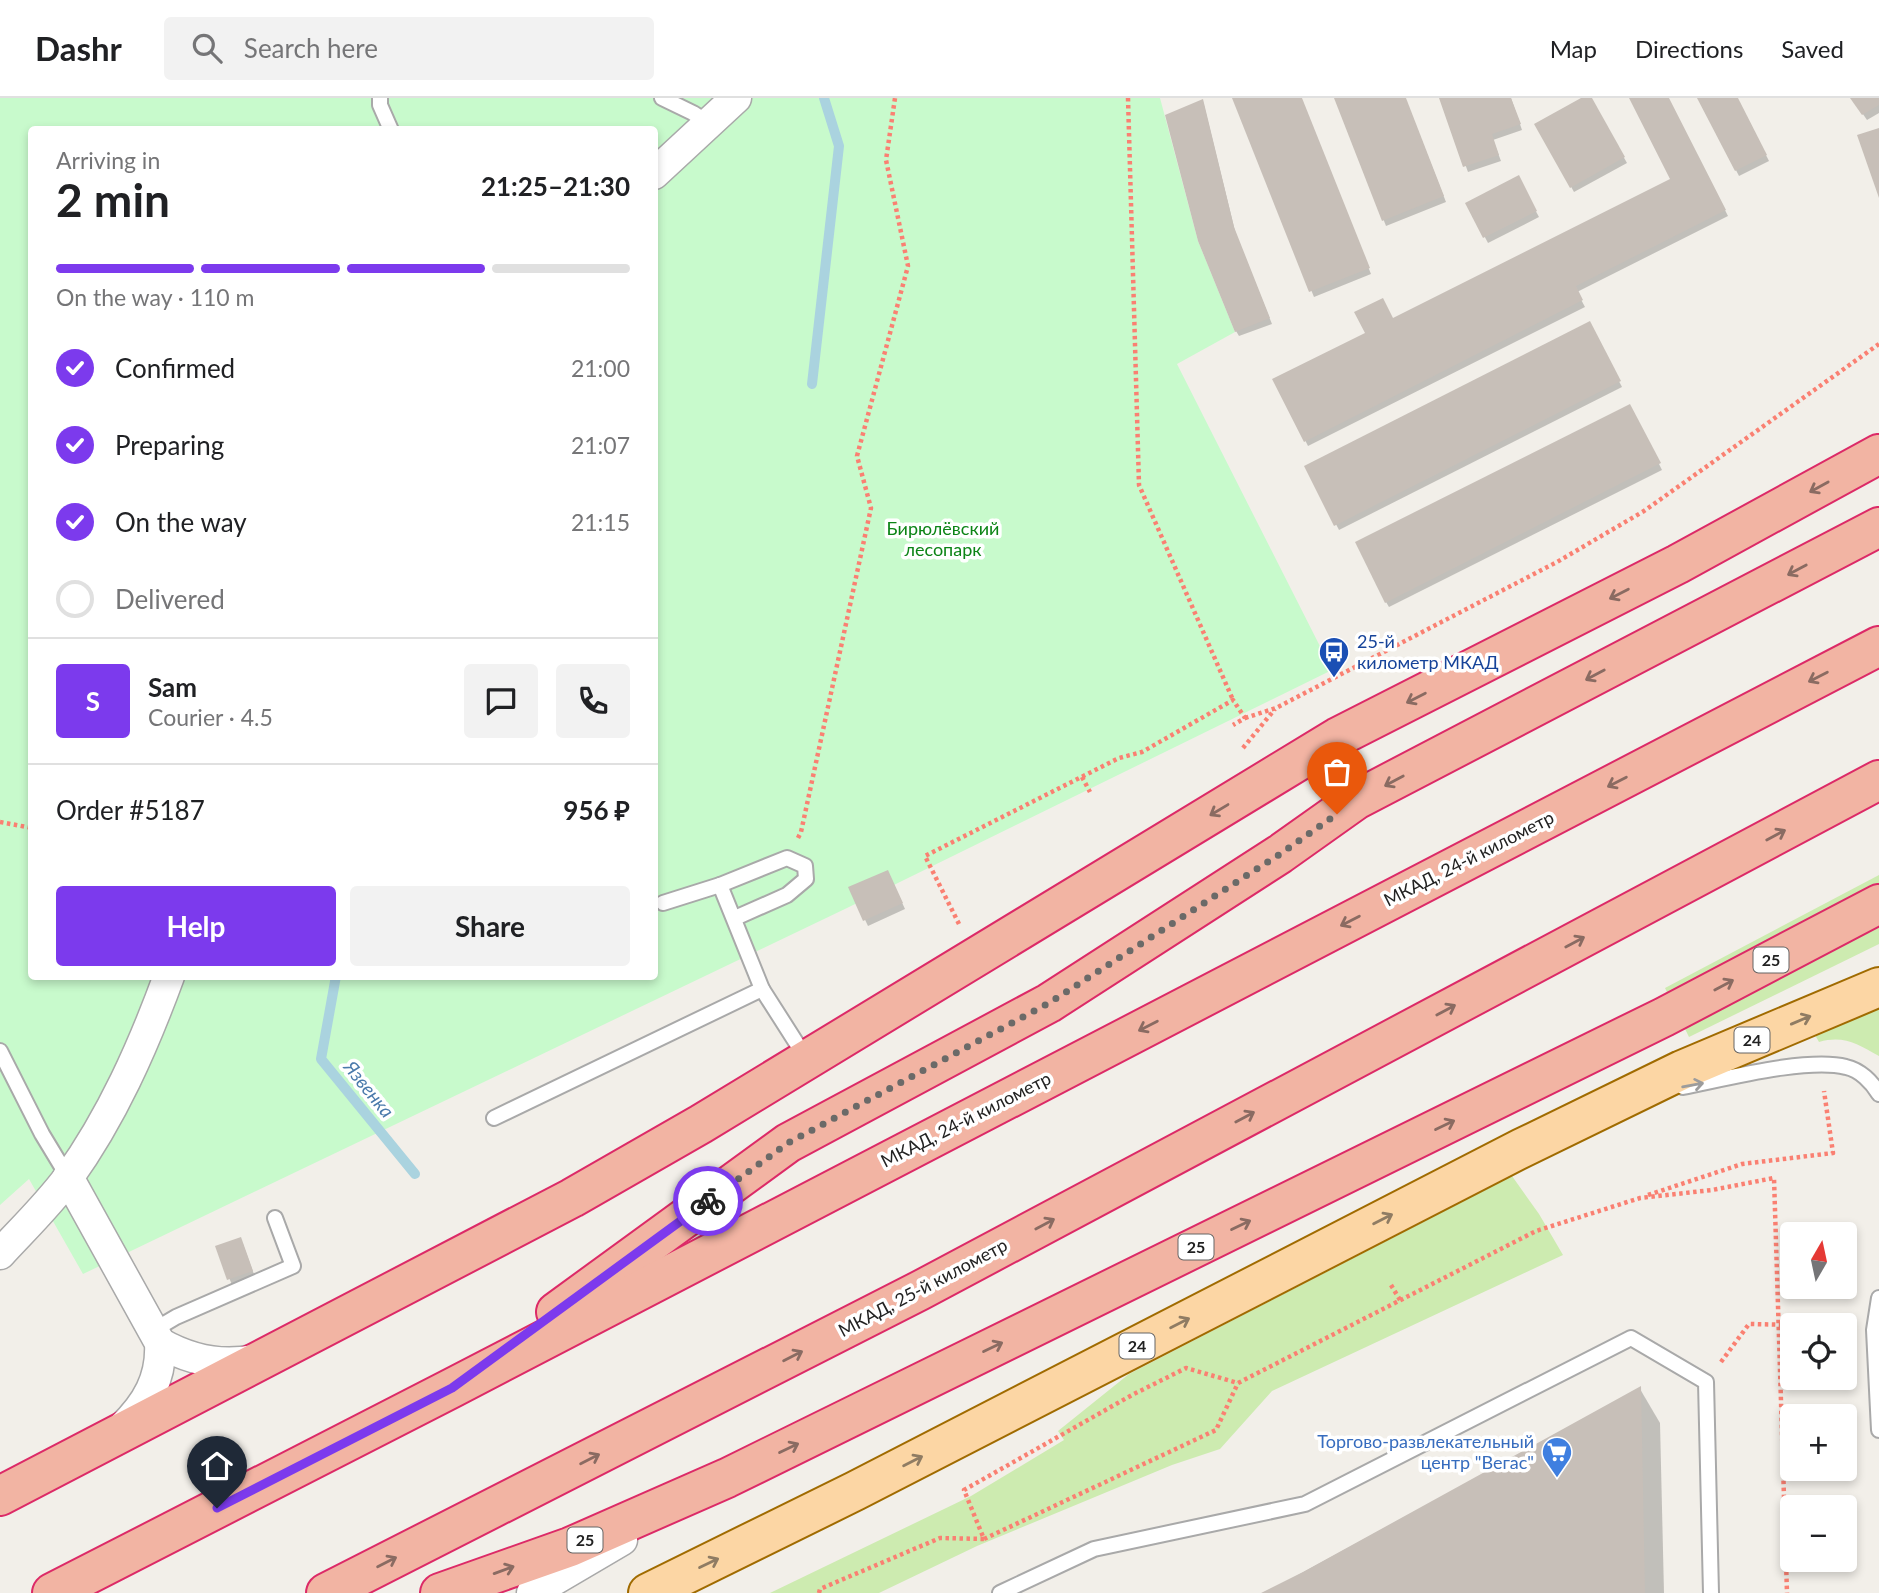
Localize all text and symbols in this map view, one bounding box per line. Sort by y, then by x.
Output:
search box [164,17,654,80]
text: Dashr [35,28,122,68]
icon: search [188,29,226,67]
text: Search here [244,32,378,64]
text: Map [1550,34,1597,63]
text: Directions [1635,34,1743,63]
text: Saved [1781,34,1844,63]
text: Arriving in [56,146,160,174]
text: 21:25–21:30 [481,170,630,202]
text: 2 min [56,172,170,227]
text: On the way · 110 m [56,283,255,311]
icon: check [56,349,94,387]
text: Confirmed [115,352,235,384]
text: 21:00 [571,354,630,382]
icon: check [56,426,94,464]
text: Preparing [115,429,224,461]
text: 21:07 [571,431,630,459]
one-way arrow [1809,480,1830,494]
icon: check [56,503,94,541]
text: On the way [115,506,247,538]
text: 21:15 [571,508,630,536]
park label: Бирюлёвский лесопарк [887,517,999,560]
one-way arrow [1787,563,1808,577]
text: Delivered [115,583,225,615]
one-way arrow [1609,588,1630,601]
place label: 25-й километр МКАД [1357,630,1499,673]
bus stop icon: 25-й километр МКАД [1317,635,1351,679]
button: chat [464,664,538,738]
button: phone [556,664,630,738]
one-way arrow [1585,669,1606,683]
one-way arrow [1809,670,1829,684]
text: Sam [148,671,197,703]
text: S [86,685,100,717]
one-way arrow [1406,691,1427,705]
text: Courier · 4.5 [148,703,273,731]
pin [1307,742,1367,814]
icon: bag [1318,753,1356,791]
one-way arrow [1384,774,1405,788]
one-way arrow [1607,775,1627,789]
text: Order #5187 [56,794,205,826]
text: 956 ₽ [563,794,630,826]
one-way arrow [1209,804,1229,818]
street label: МКАД, 24-й километр [1380,806,1557,911]
one-way arrow [1765,828,1785,842]
button: Help [56,886,336,966]
button: Share [350,886,630,966]
one-way arrow [1340,914,1360,928]
one-way arrow [1564,934,1585,948]
road number: 25 [1754,947,1788,972]
one-way arrow [1713,978,1734,991]
one-way arrow [1435,1003,1456,1016]
one-way arrow [1789,1013,1811,1026]
one-way arrow [1138,1019,1159,1033]
road number: 24 [1734,1028,1770,1052]
water label: Язвенка [339,1055,399,1122]
street label: МКАД, 24-й километр [877,1067,1054,1172]
one-way arrow [1681,1078,1704,1091]
one-way arrow [1234,1110,1255,1124]
one-way arrow [1434,1117,1455,1131]
courier [673,1166,743,1236]
icon: bike [689,1182,727,1220]
one-way arrow [1372,1212,1393,1226]
one-way arrow [1034,1217,1054,1231]
one-way arrow [1230,1218,1251,1232]
north arrow [1780,1222,1857,1298]
map controls [1780,1222,1857,1572]
street label: МКАД, 25-й километр [834,1233,1011,1341]
road number: 25 [1178,1234,1214,1260]
button: locate [1780,1313,1857,1390]
one-way arrow [1170,1316,1190,1330]
road number: 24 [1120,1334,1154,1358]
one-way arrow [982,1340,1003,1354]
one-way arrow [782,1348,803,1362]
button: + [1780,1404,1857,1481]
place label: Торгово-развлекательный центр "Вегас" [1317,1430,1534,1473]
supermarket icon: Торгово-развлекательный центр "Вегас" [1540,1435,1574,1479]
pin [187,1436,247,1508]
one-way arrow [778,1441,799,1455]
icon: home [198,1447,236,1485]
one-way arrow [579,1451,600,1465]
one-way arrow [902,1454,923,1468]
button: − [1780,1495,1857,1572]
road number: 25 [568,1528,602,1552]
one-way arrow [376,1555,397,1568]
one-way arrow [698,1555,719,1569]
one-way arrow [493,1563,515,1575]

